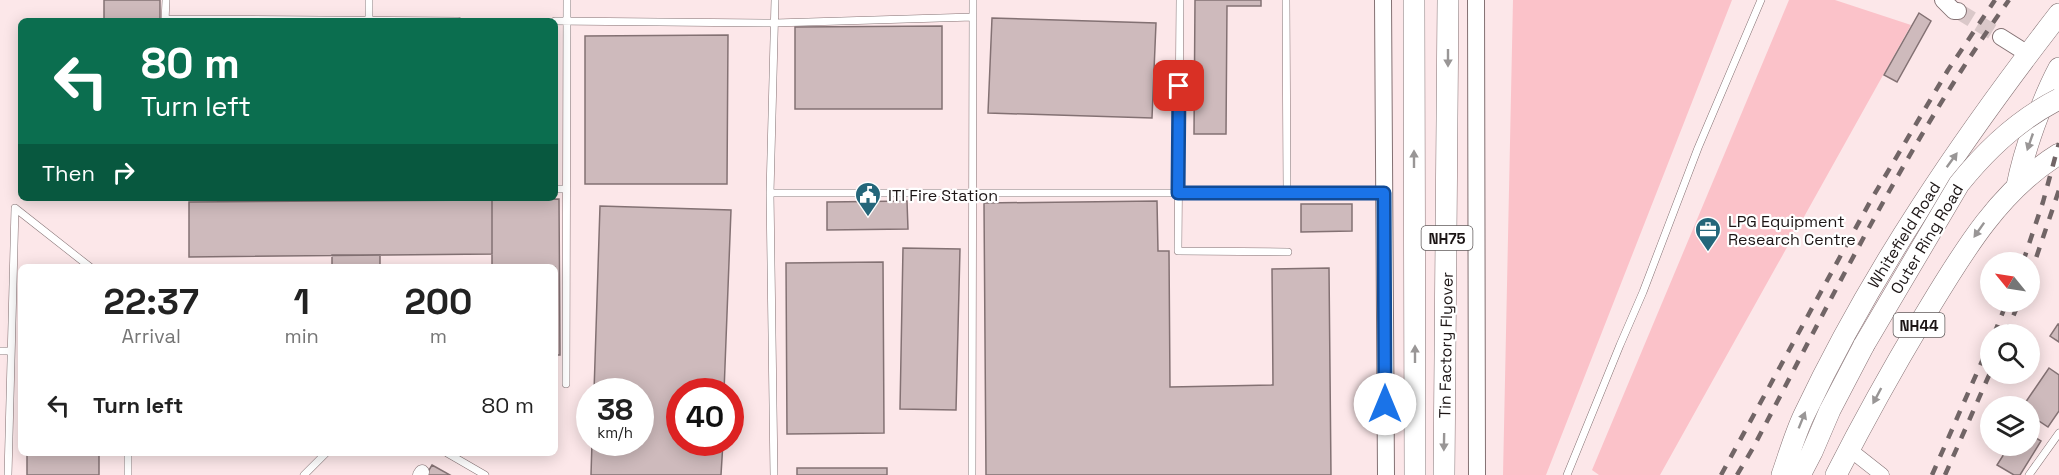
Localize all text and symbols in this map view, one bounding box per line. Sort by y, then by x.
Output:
text: 80 m [141,37,240,90]
icon: left [42,42,120,120]
one-way arrow [1443,49,1453,68]
pin [1153,60,1204,111]
icon: arrive [1162,69,1195,102]
text: Turn left [141,89,251,124]
one-way arrow [2025,133,2034,151]
one-way arrow [1409,149,1419,168]
one-way arrow [1946,153,1958,169]
icon: right [107,156,140,189]
text: Then [42,159,95,187]
street label: Whitefield Road [1863,178,1945,292]
public building icon: ITI Fire Station [853,180,883,218]
street label: Outer Ring Road [1886,180,1968,298]
place label: ITI Fire Station [888,185,998,206]
place label: LPG Equipment Research Centre [1728,211,1856,250]
office icon: LPG Equipment Research Centre [1693,215,1723,253]
one-way arrow [1973,222,1985,238]
road number: NH75 [1422,226,1472,250]
north arrow [1980,252,2040,312]
map controls [1980,252,2040,456]
street label: Tin Factory Flyover [1434,272,1458,418]
text: 22:37 [104,279,199,325]
text: 1 [294,279,310,325]
text: 200 [404,279,472,325]
road number: NH44 [1894,313,1944,337]
text: Arrival [122,323,181,349]
text: min [284,323,319,349]
text: m [430,323,447,349]
button: search [1980,324,2040,384]
one-way arrow [1410,344,1420,363]
position arrow [1353,372,1417,436]
speed limit sign: 40 [666,378,744,456]
one-way arrow [1872,388,1882,405]
icon: left [42,389,75,422]
text: 38 [597,390,633,429]
text: Turn left [93,391,183,419]
text: 80 m [482,391,534,419]
button: layers [1980,396,2040,456]
one-way arrow [1798,411,1807,429]
text: km/h [597,423,633,442]
one-way arrow [1439,433,1449,452]

